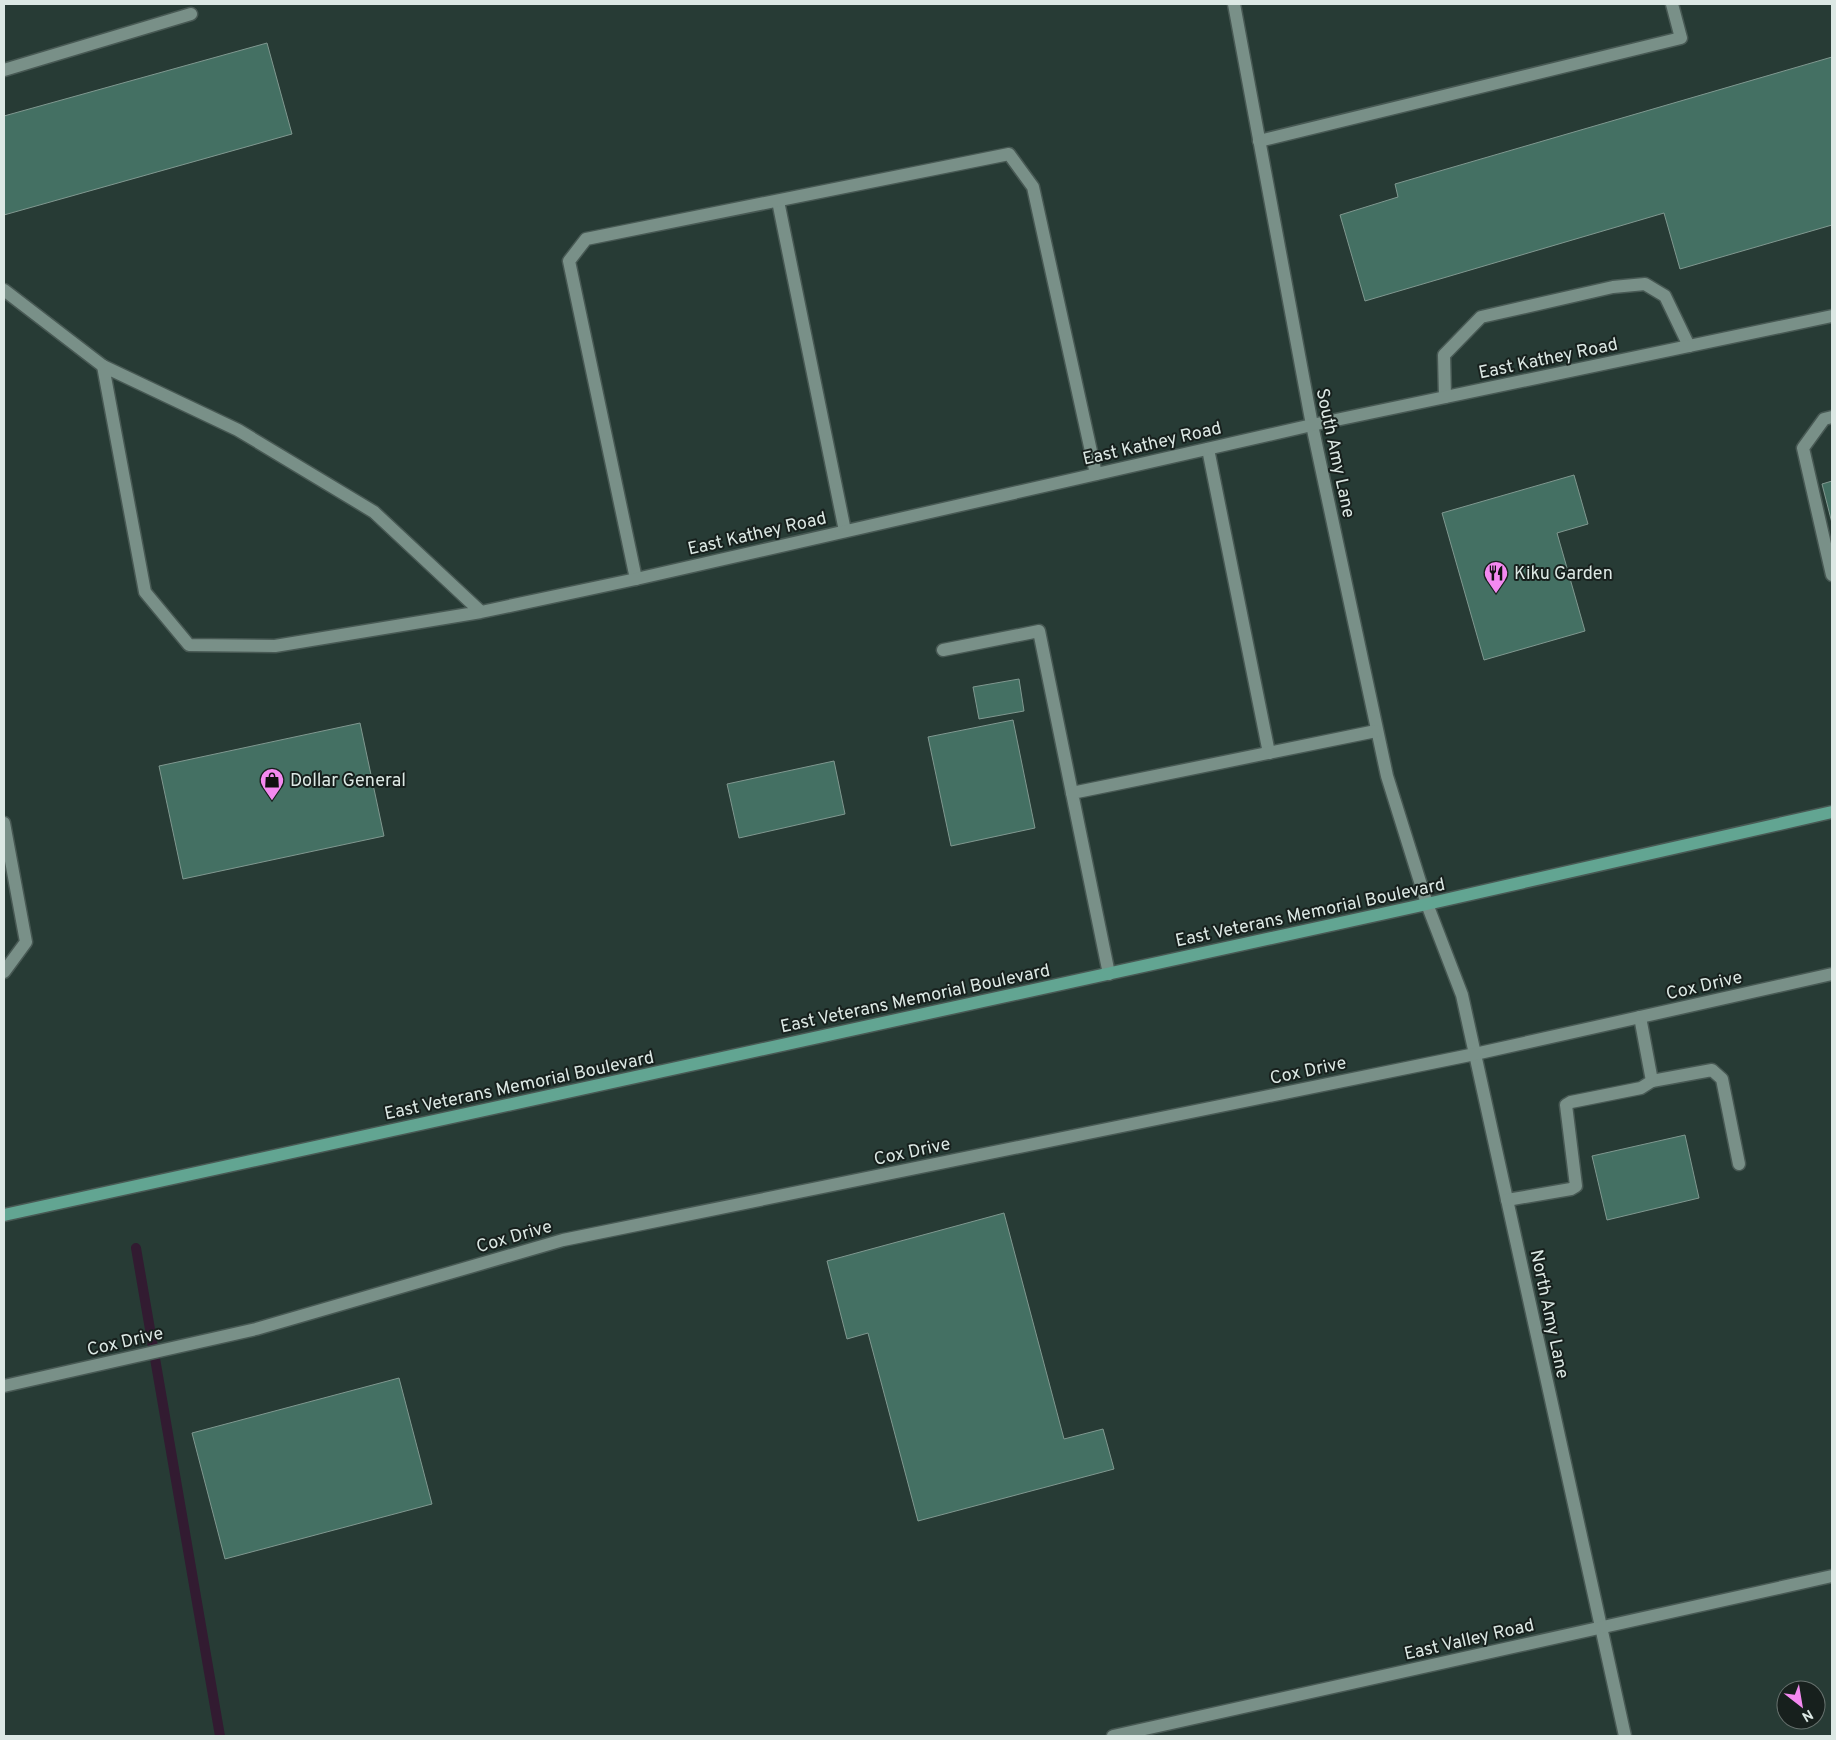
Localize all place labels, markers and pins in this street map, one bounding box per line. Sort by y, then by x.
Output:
restaurant icon: Kiku Garden [1483,560,1509,594]
place label: Kiku Garden [1514,563,1613,586]
shop icon: Dollar General [259,767,285,801]
place label: Dollar General [290,770,406,793]

